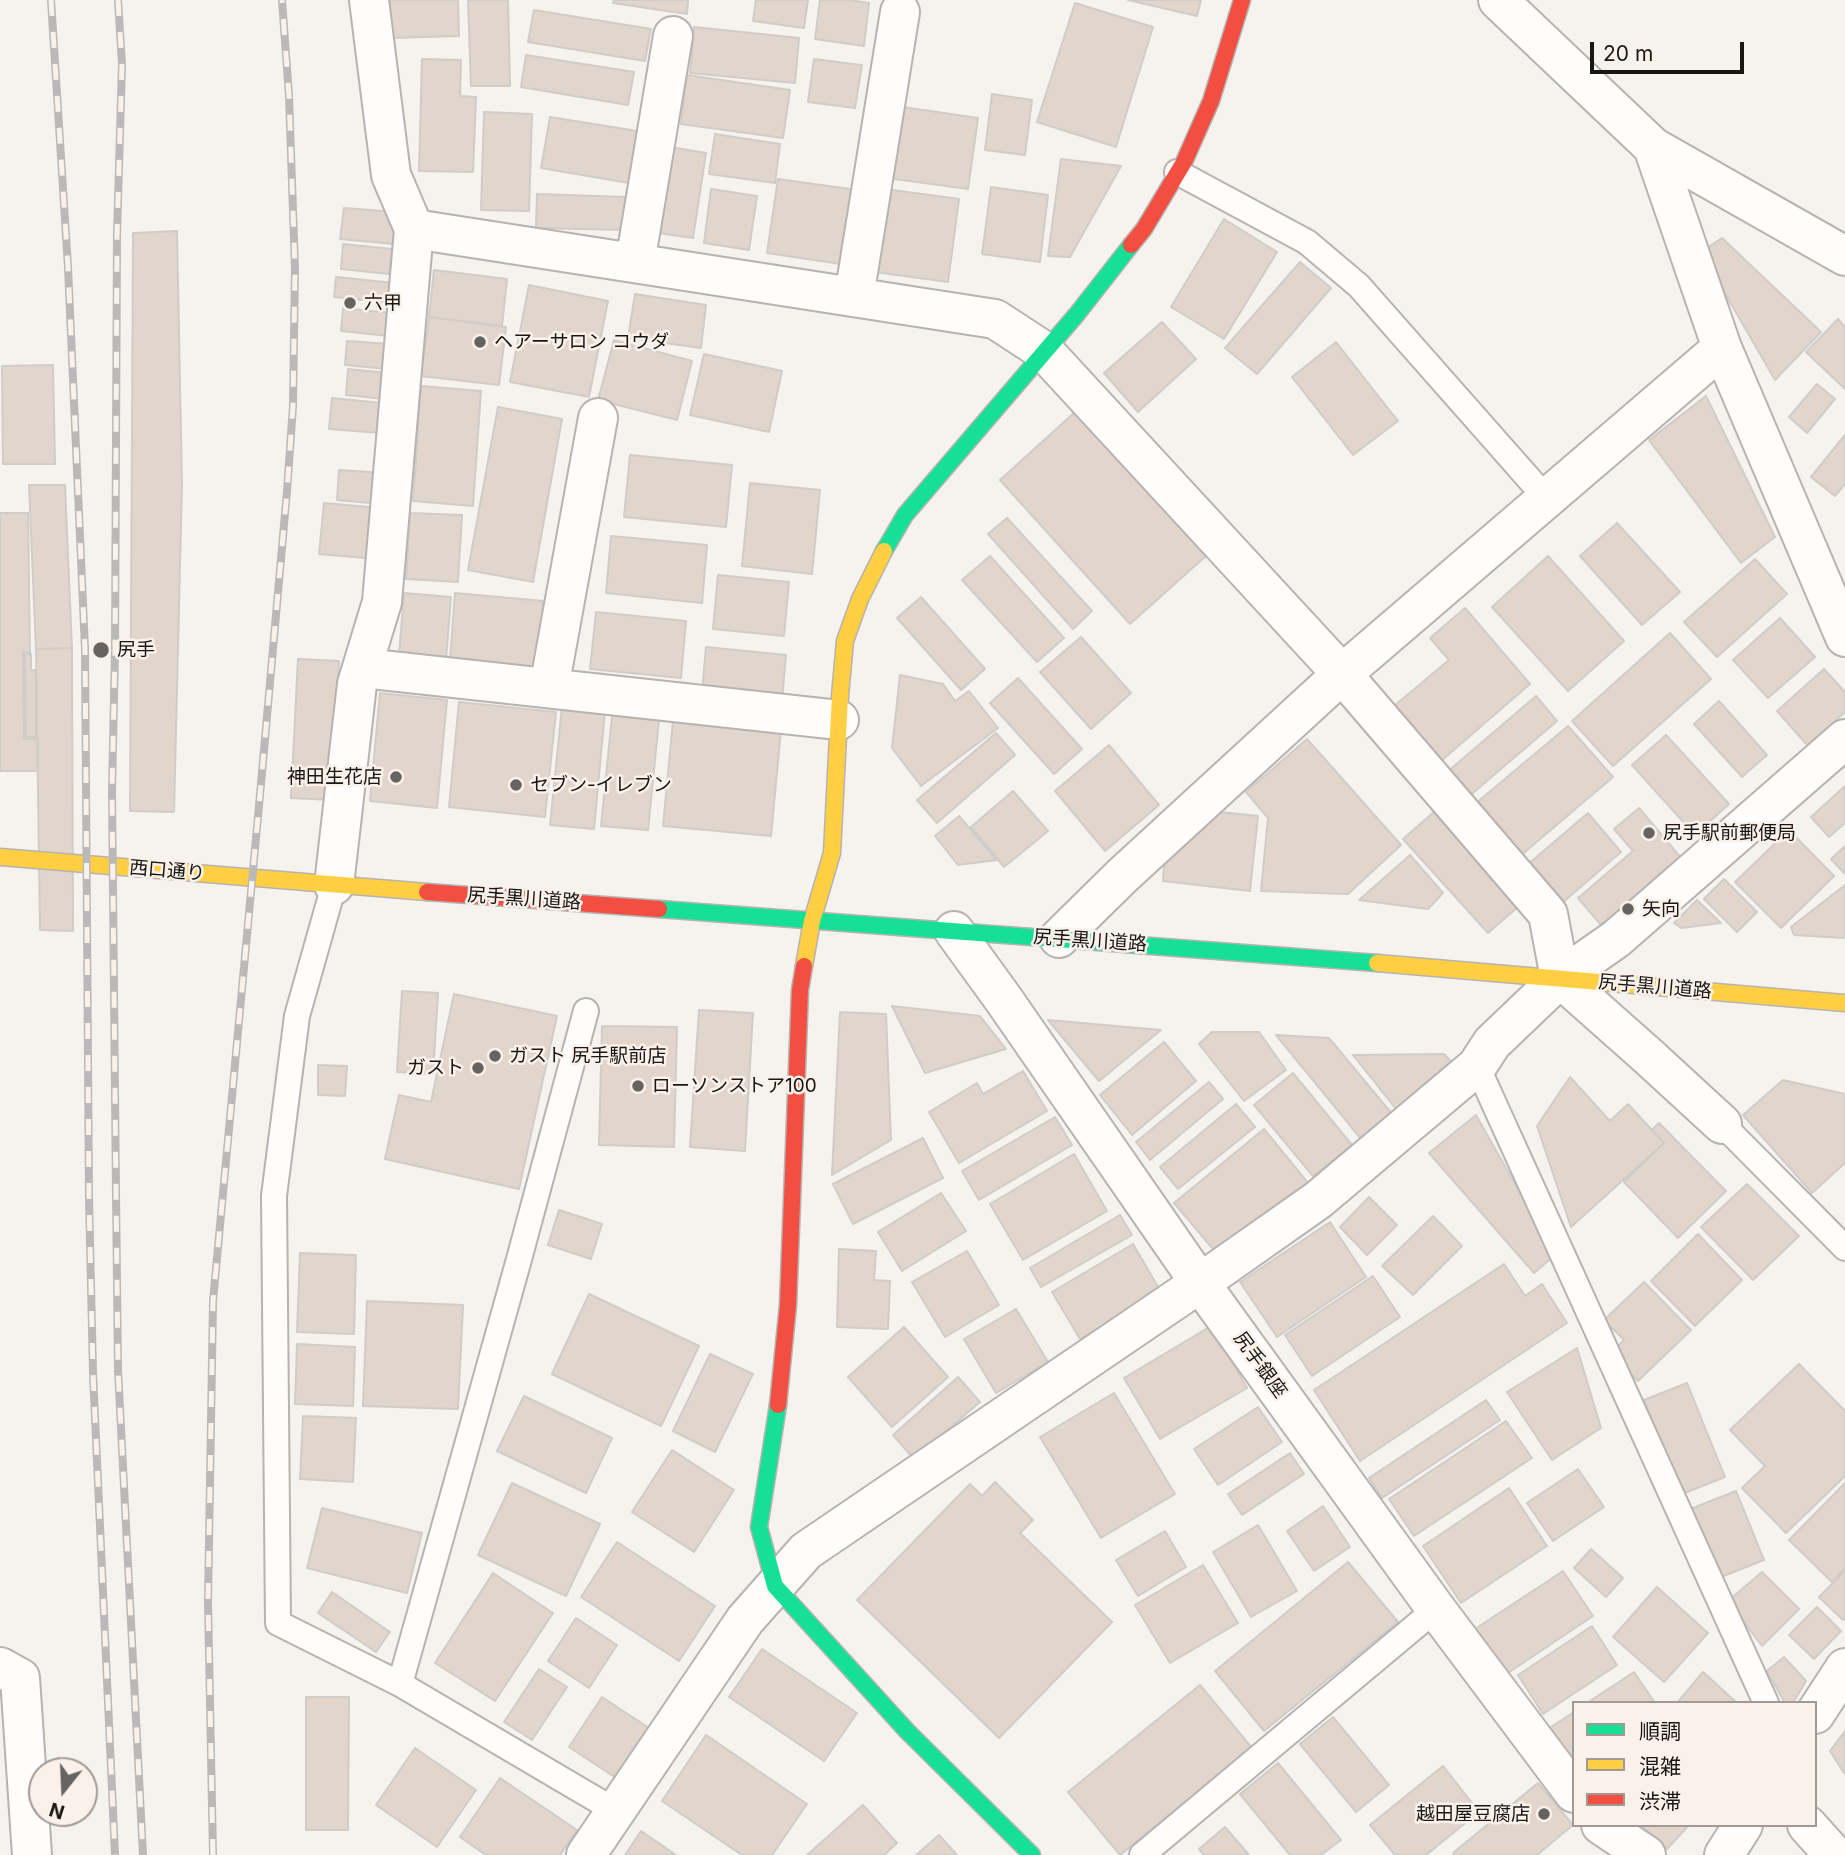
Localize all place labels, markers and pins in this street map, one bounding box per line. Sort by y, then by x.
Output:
place label: 六甲 [364,292,402,314]
marker: 六甲 [342,295,358,311]
place label: ヘアーサロン コウダ [494,331,669,353]
marker: ヘアーサロン コウダ [472,334,488,350]
place label: 尻手 [117,639,155,661]
marker: 尻手 [91,640,111,660]
place label: 神田生花店 [287,766,382,788]
marker: 神田生花店 [388,769,404,785]
place label: セブン-イレブン [530,774,672,796]
marker: セブン-イレブン [508,777,524,793]
place label: 尻手駅前郵便局 [1663,822,1796,844]
marker: 尻手駅前郵便局 [1641,825,1657,841]
place label: 矢向 [1642,898,1680,920]
marker: 矢向 [1620,901,1636,917]
place label: ガスト 尻手駅前店 [509,1045,666,1067]
marker: ガスト 尻手駅前店 [487,1048,503,1064]
place label: ガスト [407,1057,464,1079]
marker: ガスト [470,1060,486,1076]
place label: ローソンストア100 [652,1075,817,1097]
marker: ローソンストア100 [630,1078,646,1094]
place label: 越田屋豆腐店 [1416,1803,1530,1825]
marker: 越田屋豆腐店 [1536,1806,1552,1822]

